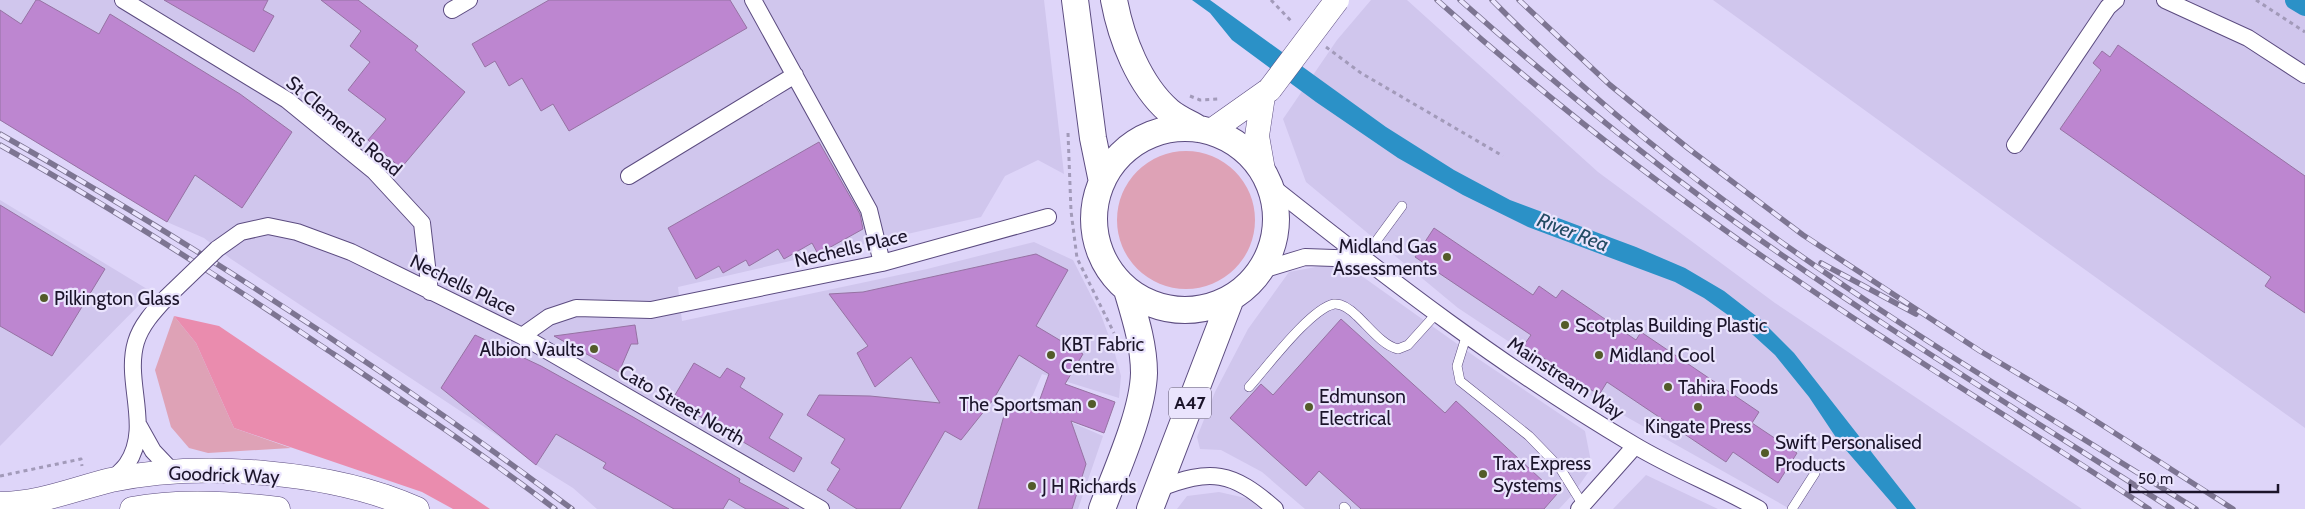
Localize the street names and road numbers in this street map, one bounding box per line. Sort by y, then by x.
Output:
street label: St Clements Road [281,71,407,181]
street label: Nechells Place [792,224,910,272]
street label: Nechells Place [406,249,520,321]
street label: Mainstream Way [1503,332,1629,424]
street label: Cato Street North [615,360,749,450]
road number: A47 [1169,388,1211,418]
street label: Goodrick Way [168,462,280,488]

